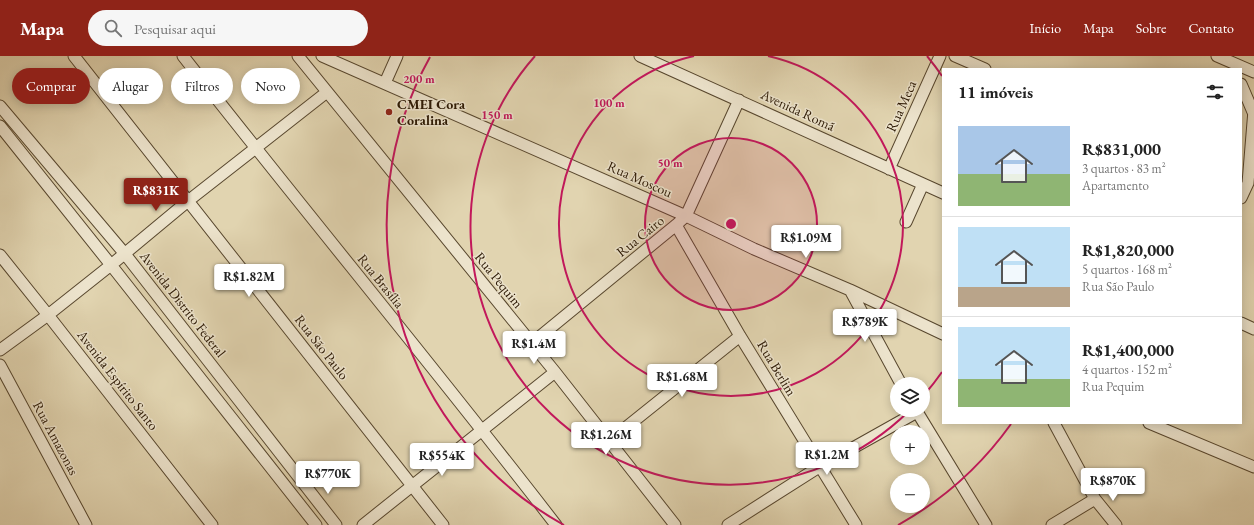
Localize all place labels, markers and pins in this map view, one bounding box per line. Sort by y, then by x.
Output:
place label: CMEI Cora Coralina [397,95,466,129]
marker: CMEI Cora Coralina [384,107,394,117]
pin: R$831K [123,178,189,212]
centre of rings [724,217,738,231]
pin: R$1.09M [769,225,843,259]
pin: R$1.82M [212,264,286,298]
pin: R$789K [832,309,898,343]
pin: R$1.4M [501,331,567,365]
pin: R$1.68M [645,364,719,398]
pin: R$1.26M [569,422,643,456]
pin: R$1.2M [794,442,860,476]
pin: R$554K [409,443,475,477]
pin: R$770K [295,461,361,495]
pin: R$870K [1080,468,1146,502]

